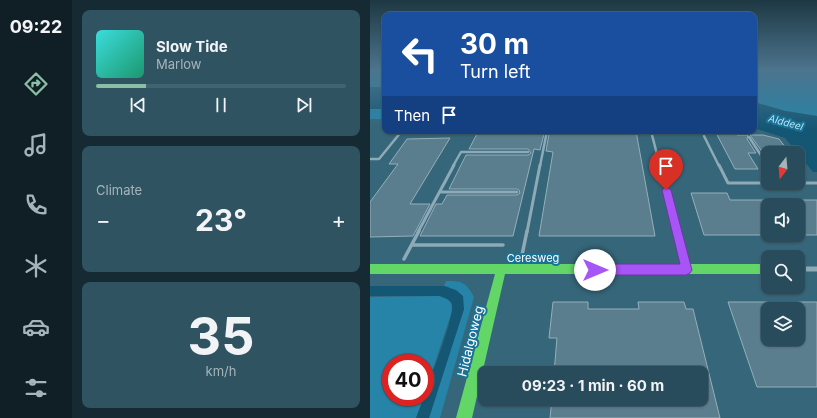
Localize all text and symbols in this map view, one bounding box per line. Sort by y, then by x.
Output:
text: 09:22 [10,16,62,37]
text: 30 m [460,27,529,61]
icon: left [394,28,446,80]
text: Slow Tide [156,37,228,56]
text: Marlow [156,56,202,72]
text: Turn left [460,61,530,82]
icon: directions [22,70,50,98]
icon: previous [127,94,149,116]
icon: pause [210,94,232,116]
icon: next [293,94,315,116]
icon: arrive [438,104,460,126]
text: Then [394,106,430,125]
water label: Alddeel [766,111,805,133]
icon: music [22,131,50,159]
north arrow [761,146,805,190]
map controls [761,146,805,346]
pin [649,149,683,190]
icon: arrive [655,155,677,177]
text: Climate [96,182,142,198]
icon: phone [22,191,50,219]
button: sound [761,198,805,242]
text: 23° [195,202,247,238]
text: − [96,207,111,233]
text: + [331,207,346,233]
position arrow [574,249,616,291]
button: search [761,250,805,294]
street label: Ceresweg [507,251,559,265]
icon: climate [22,252,50,280]
button: layers [761,302,805,346]
street label: Hidalgoweg [453,304,487,378]
text: 35 [188,305,254,368]
icon: car [22,313,50,341]
speed limit sign: 40 [382,354,434,406]
text: km/h [206,363,236,379]
icon: filters [22,374,50,402]
text: 09:23 · 1 min · 60 m [522,376,664,395]

